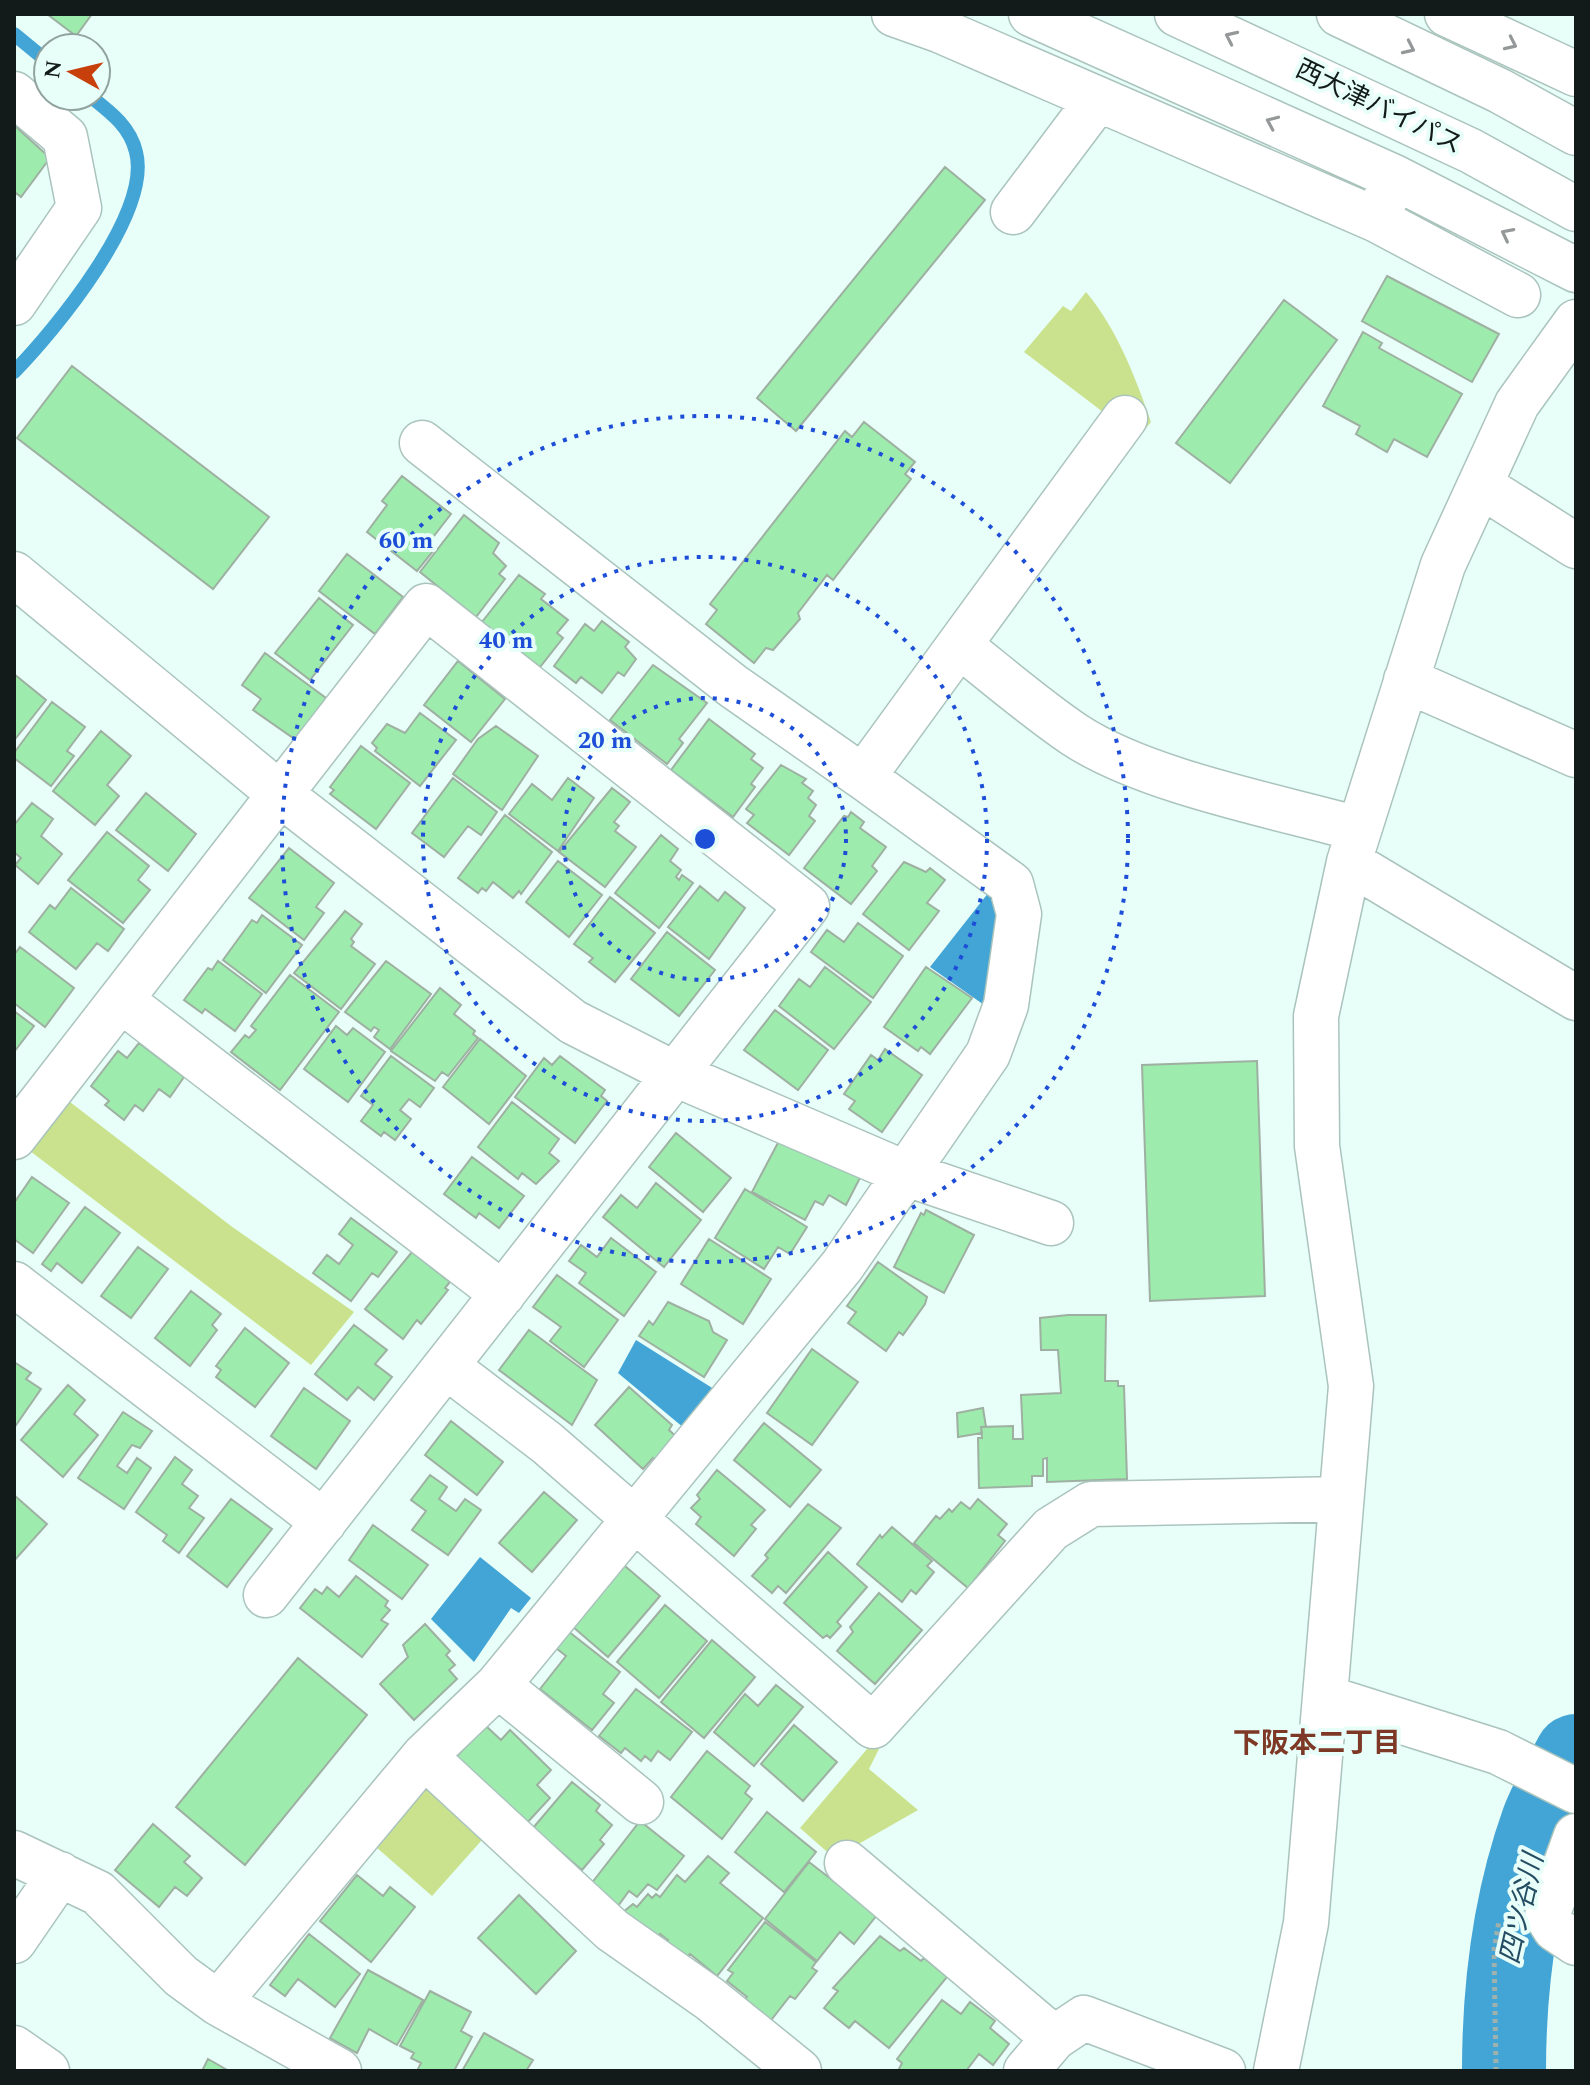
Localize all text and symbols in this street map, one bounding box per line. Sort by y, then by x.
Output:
one-way arrow [1225,31,1239,47]
north arrow [32,32,112,112]
one-way arrow [1503,34,1518,50]
one-way arrow [1401,38,1415,54]
street label: 西大津バイパス [1289,49,1469,165]
text: N [36,58,71,81]
one-way arrow [1266,115,1280,131]
one-way arrow [1500,229,1515,244]
text: 60 m [379,523,434,559]
text: 40 m [479,623,534,659]
text: 20 m [578,723,633,759]
centre of rings [691,825,719,853]
district label: 下阪本二丁目 [1233,1722,1401,1765]
water label: 四ツ谷川 [1488,1847,1556,1968]

